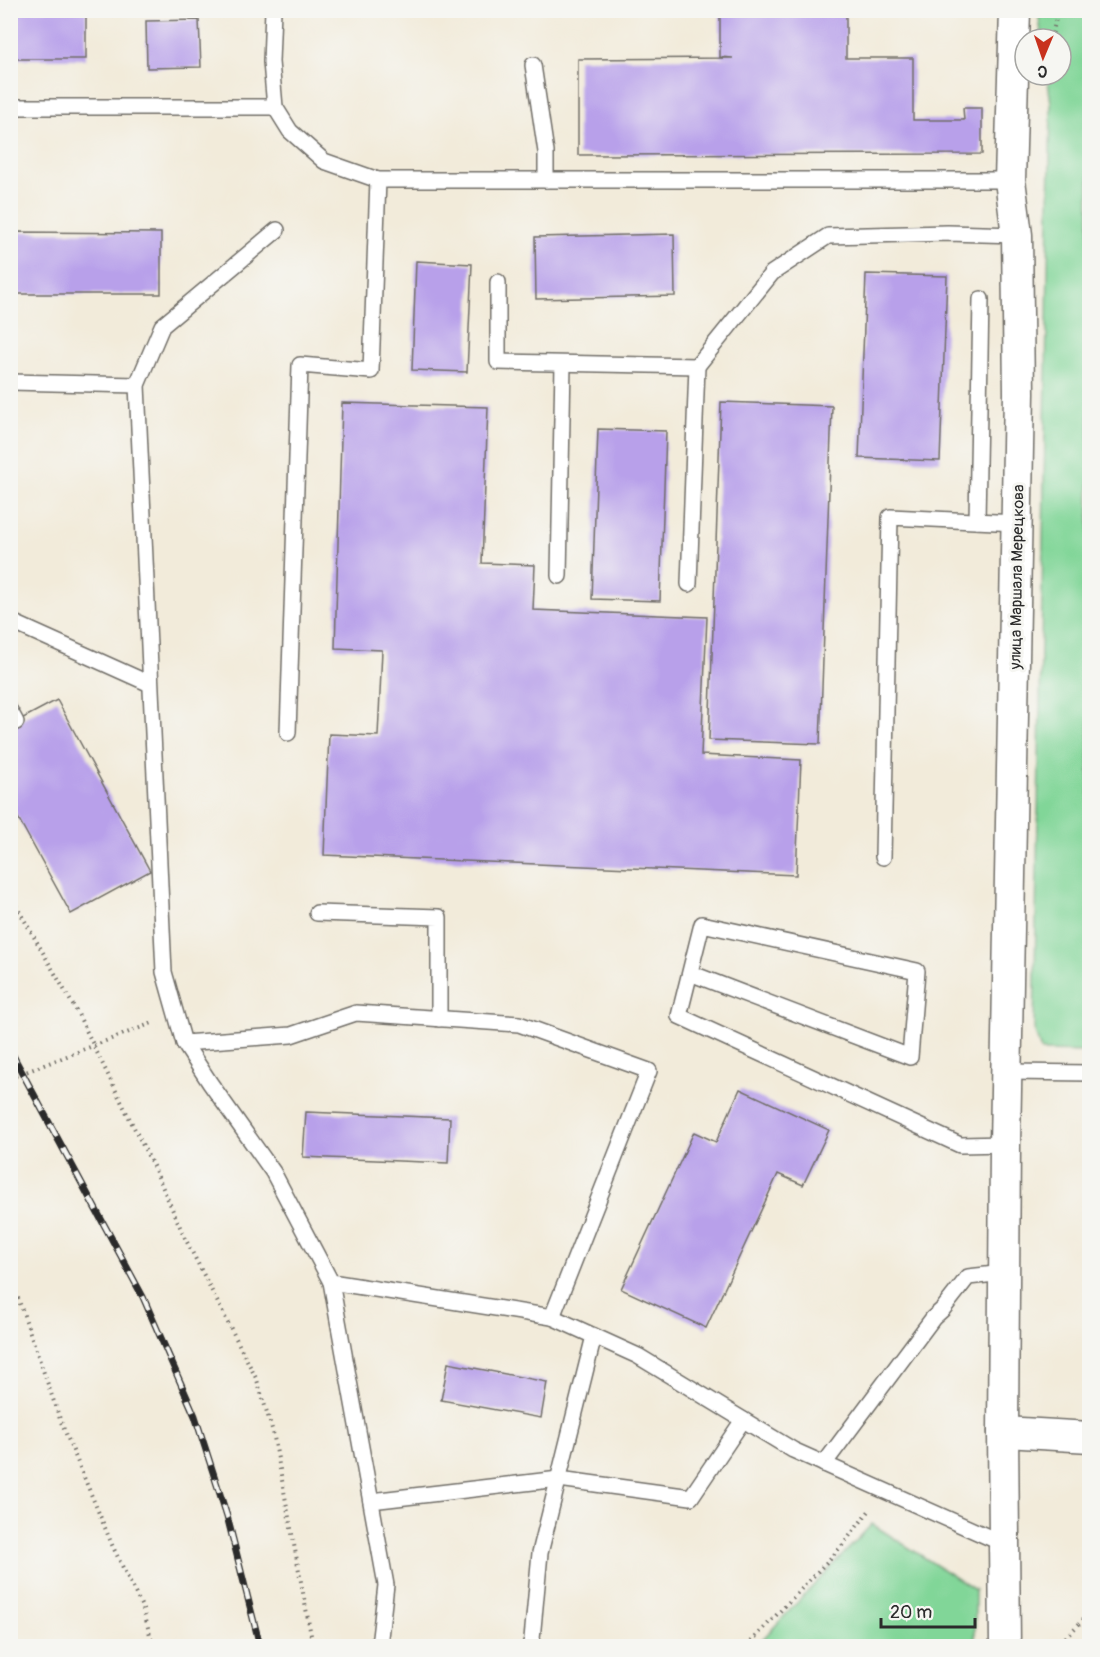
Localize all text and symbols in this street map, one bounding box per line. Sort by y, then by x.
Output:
north arrow [1013,27,1073,87]
text: С [1037,61,1048,81]
street label: улица Маршала Мерецкова [1005,484,1029,671]
scale bar [881,1591,976,1629]
text: 20 m [890,1601,932,1624]

